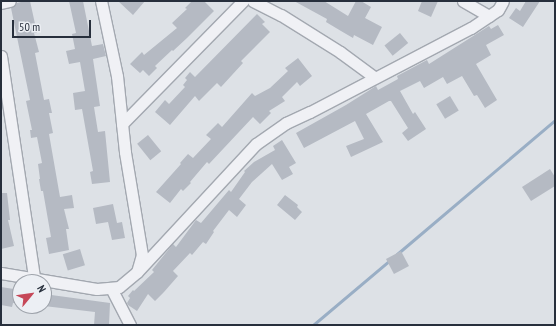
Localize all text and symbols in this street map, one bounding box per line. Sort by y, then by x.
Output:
scale bar [14,12,93,38]
text: 50 m [19,19,40,34]
north arrow [12,274,52,314]
text: N [34,283,49,295]

